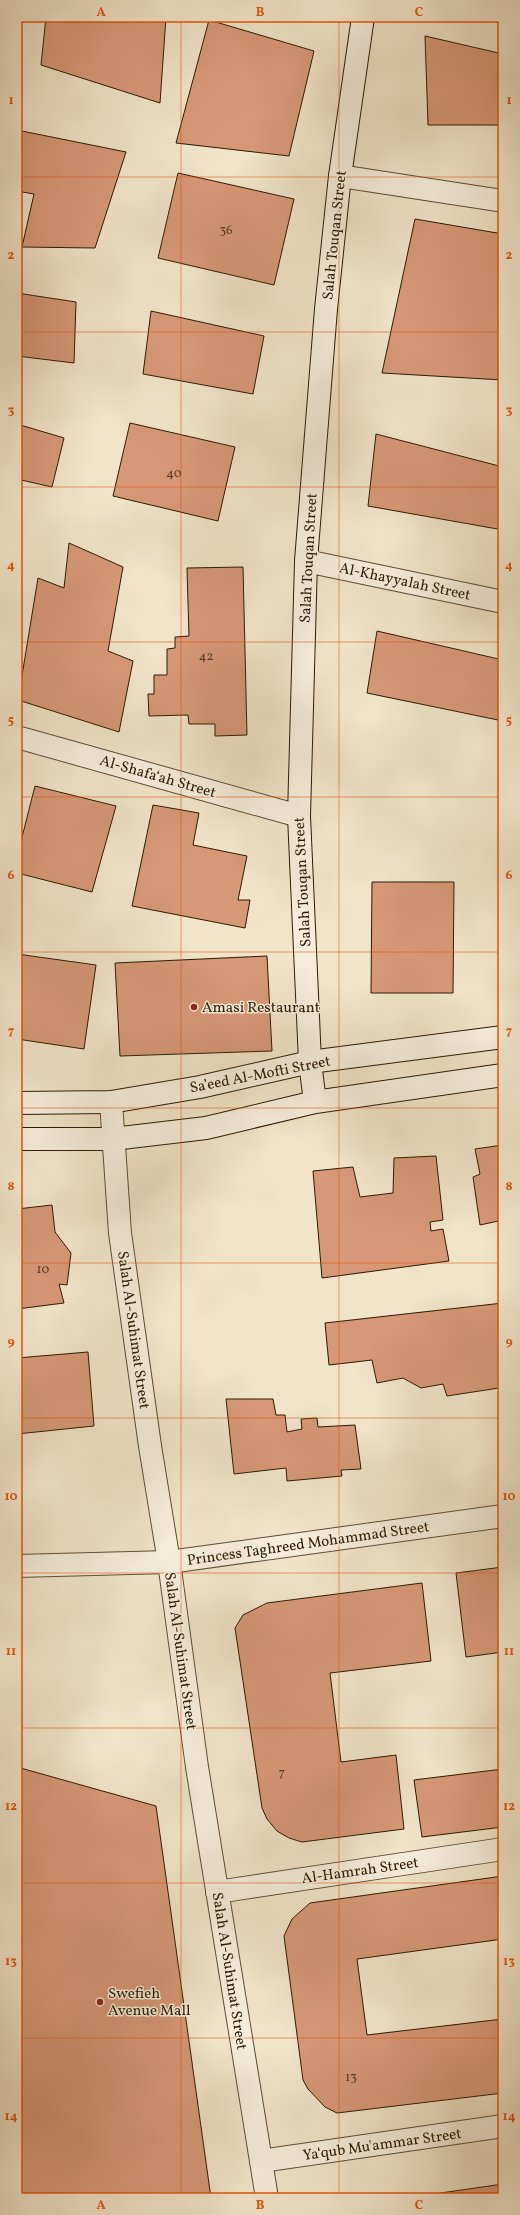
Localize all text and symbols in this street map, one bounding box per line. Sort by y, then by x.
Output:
text: A [96,4,106,22]
text: B [256,4,265,22]
text: C [415,4,423,22]
text: 1 [8,92,14,110]
text: 1 [506,92,512,110]
street label: Salah Touqan Street [318,169,353,301]
house number: 36 [219,222,233,240]
text: 2 [8,247,15,265]
text: 2 [506,247,513,265]
text: 3 [8,402,15,420]
text: 3 [506,402,513,420]
house number: 40 [166,465,182,483]
street label: Salah Touqan Street [296,492,323,624]
text: 4 [7,557,15,575]
text: 4 [505,557,513,575]
street label: Al-Khayyalah Street [337,558,472,607]
house number: 42 [199,648,213,666]
text: 5 [8,712,14,730]
text: 5 [506,712,512,730]
street label: Al-Shafa‘ah Street [97,751,218,804]
street label: Salah Touqan Street [290,816,317,948]
text: 6 [7,867,15,885]
text: 6 [505,867,513,885]
place label: Amasi Restaurant [202,998,320,1019]
marker: Amasi Restaurant [189,1002,199,1012]
text: 7 [8,1023,14,1041]
text: 7 [506,1023,512,1041]
street label: Sa’eed Al-Mofti Street [188,1051,333,1099]
text: 8 [7,1178,15,1196]
text: 8 [505,1178,513,1196]
street label: Salah Al-Suhimat Street [111,1250,154,1411]
house number: 10 [37,1261,50,1279]
text: 9 [7,1333,15,1351]
text: 9 [505,1333,513,1351]
text: 10 [4,1488,18,1506]
text: 10 [502,1488,516,1506]
street label: Princess Taghreed Mohammad Street [186,1517,431,1572]
street label: Salah Al-Suhimat Street [158,1571,201,1732]
text: 11 [6,1643,16,1661]
text: 11 [504,1643,514,1661]
house number: 7 [279,1764,285,1782]
text: 12 [5,1798,17,1816]
text: 12 [503,1798,515,1816]
street label: Al-Hamrah Street [300,1853,420,1890]
street label: Salah Al-Suhimat Street [206,1891,251,2052]
text: 13 [5,1953,17,1971]
text: 13 [503,1953,515,1971]
place label: Swefieh Avenue Mall [108,1984,190,2022]
marker: Swefieh Avenue Mall [95,1997,105,2007]
house number: 13 [345,2069,357,2087]
text: 14 [4,2108,18,2126]
text: 14 [502,2108,516,2126]
street label: Ya‘qub Mu'ammar Street [301,2124,463,2167]
text: A [96,2197,106,2215]
text: B [256,2197,265,2215]
text: C [415,2197,423,2215]

